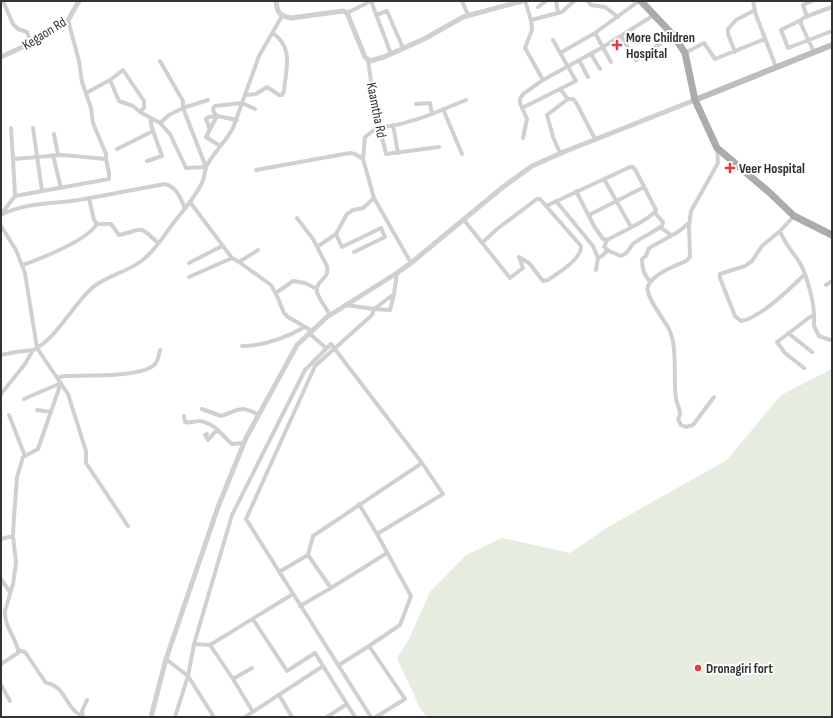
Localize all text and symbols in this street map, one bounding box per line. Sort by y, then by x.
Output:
street label: Kegaon Rd [19,13,70,54]
place label: More Children Hospital [626,29,695,62]
marker: More Children Hospital [611,39,623,51]
street label: Kaamtha Rd [363,81,390,139]
place label: Veer Hospital [739,160,805,177]
marker: Veer Hospital [724,162,736,174]
place label: Dronagiri fort [706,660,773,677]
marker: Dronagiri fort [693,663,703,673]

